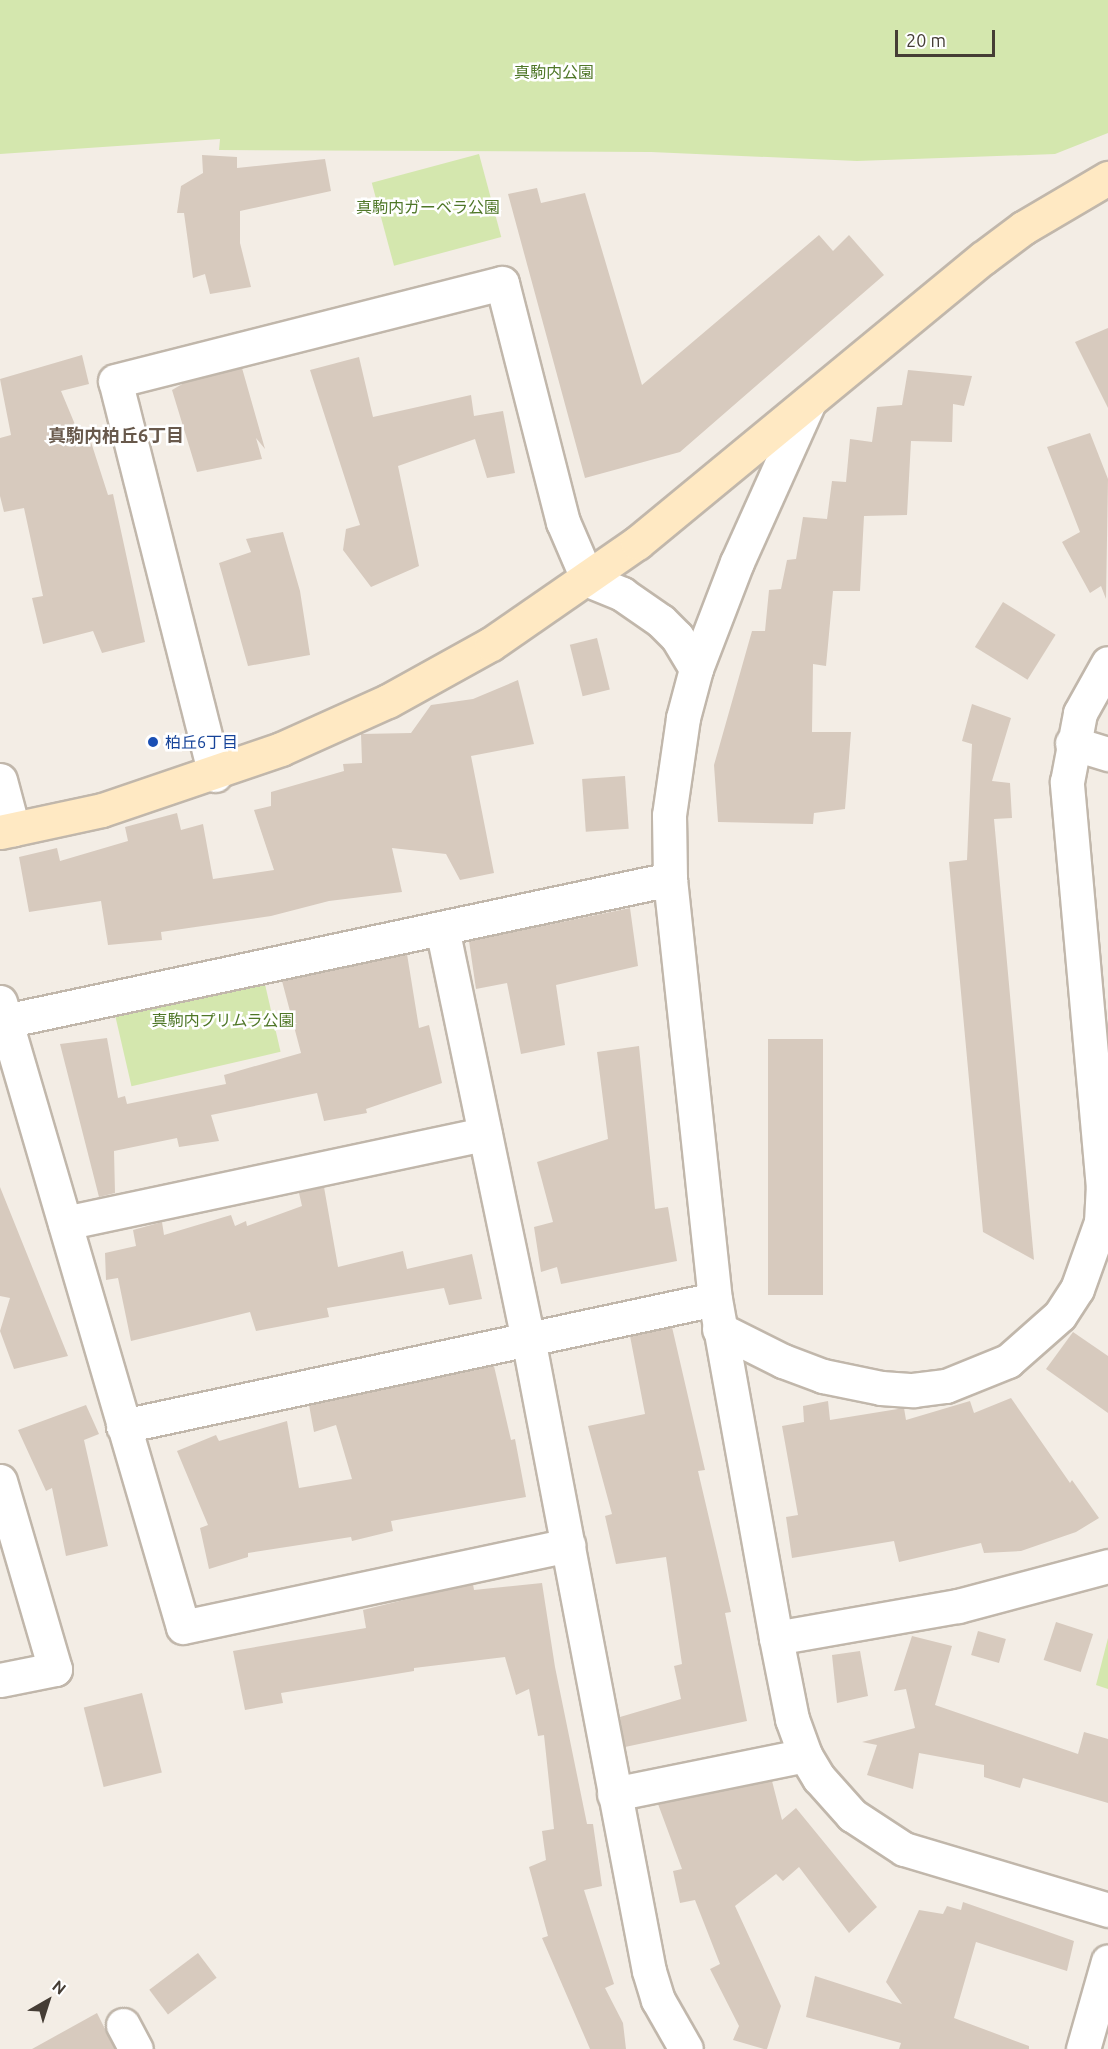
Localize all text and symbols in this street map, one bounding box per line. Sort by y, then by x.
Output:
scale bar [898,18,998,56]
text: 20 m [906,30,946,50]
park label: 真駒内公園 [514,62,594,82]
park label: 真駒内ガーベラ公園 [356,197,500,217]
district label: 真駒内柏丘6丁目 [48,424,184,446]
place label: 柏丘6丁目 [165,732,238,752]
marker: 柏丘6丁目 [146,735,160,749]
park label: 真駒内プリムラ公園 [151,1010,295,1030]
north arrow [18,1971,78,2031]
text: N [49,1976,70,1998]

